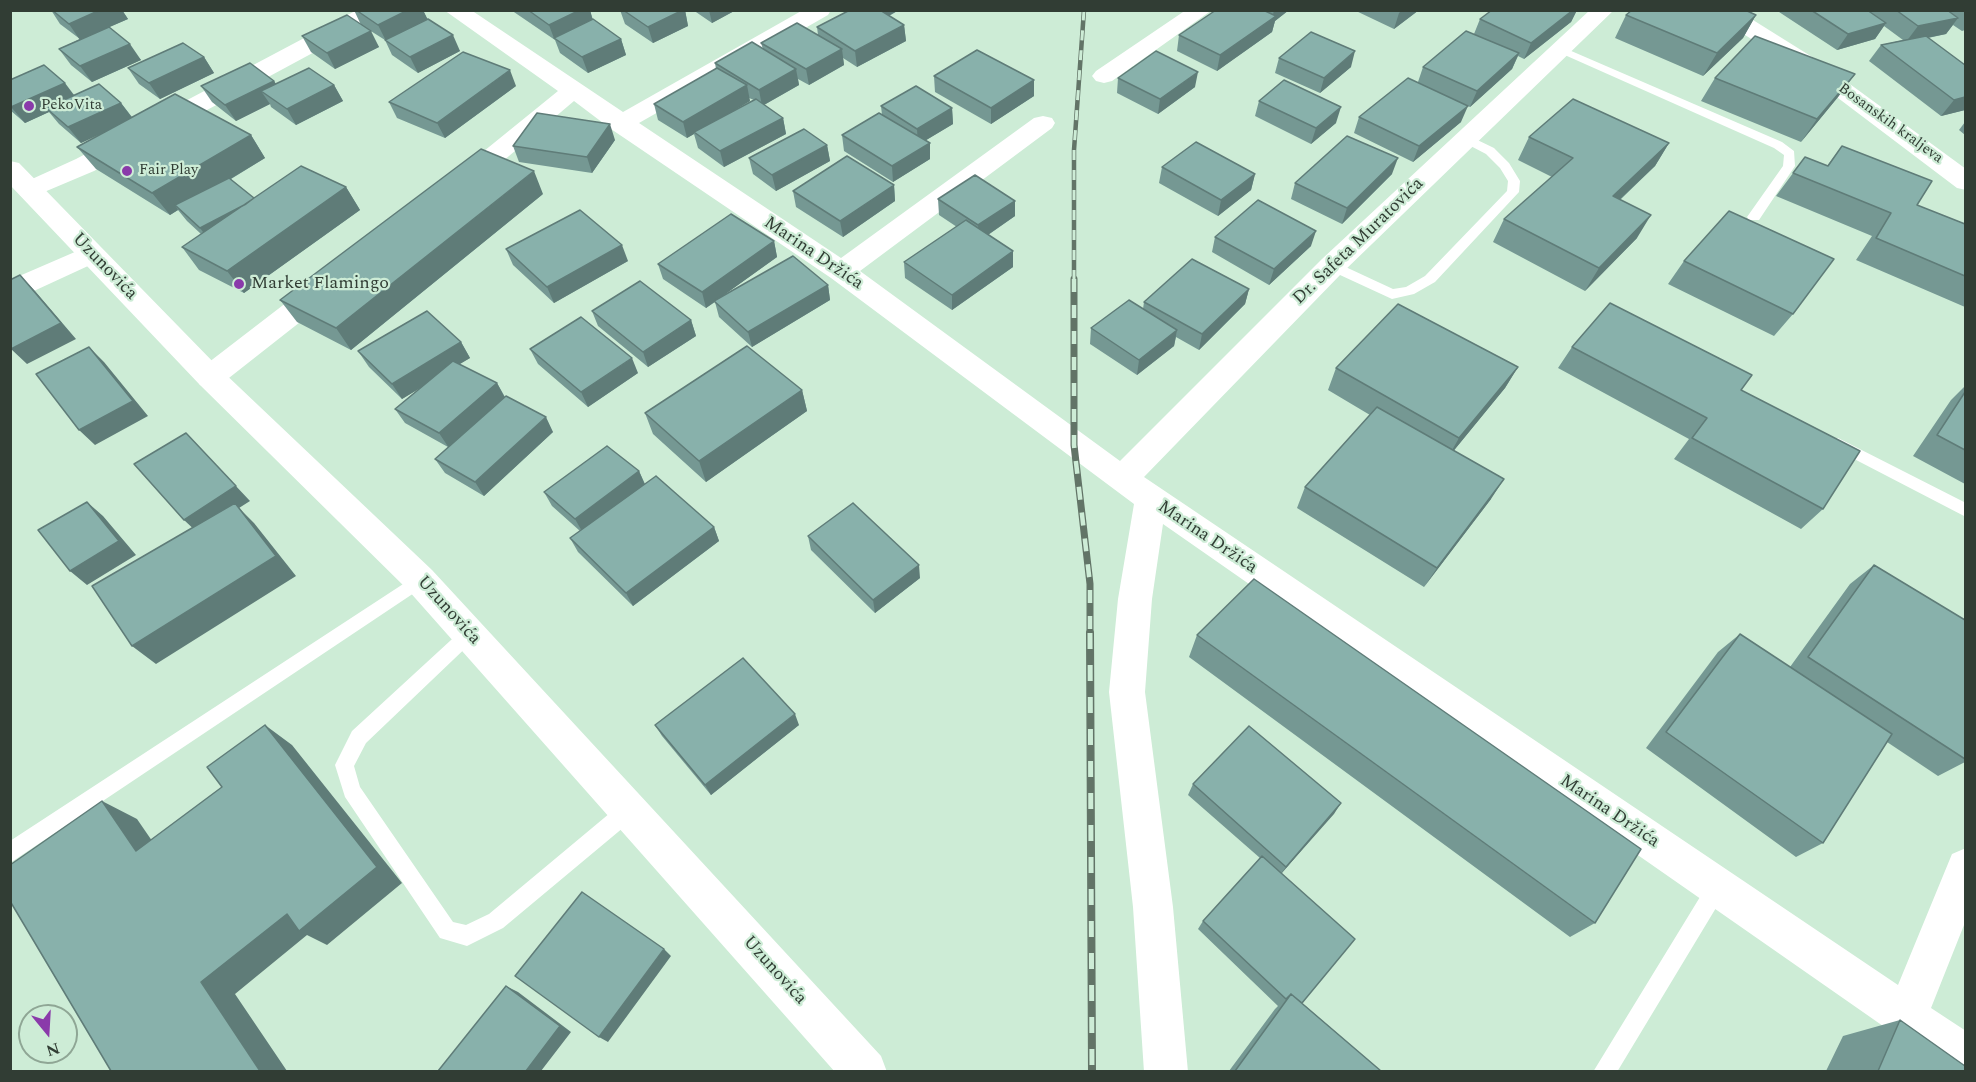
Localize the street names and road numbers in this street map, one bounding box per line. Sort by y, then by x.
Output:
street label: Bosanskih kraljeva [1834,80,1946,168]
street label: Dr. Safeta Muratovića [1289,174,1429,310]
street label: Marina Držića [759,213,867,295]
street label: Uzunovića [67,229,141,305]
street label: Marina Držića [1153,497,1261,579]
street label: Uzunovića [412,572,484,650]
street label: Marina Držića [1555,771,1663,853]
street label: Uzunovića [738,932,810,1010]

